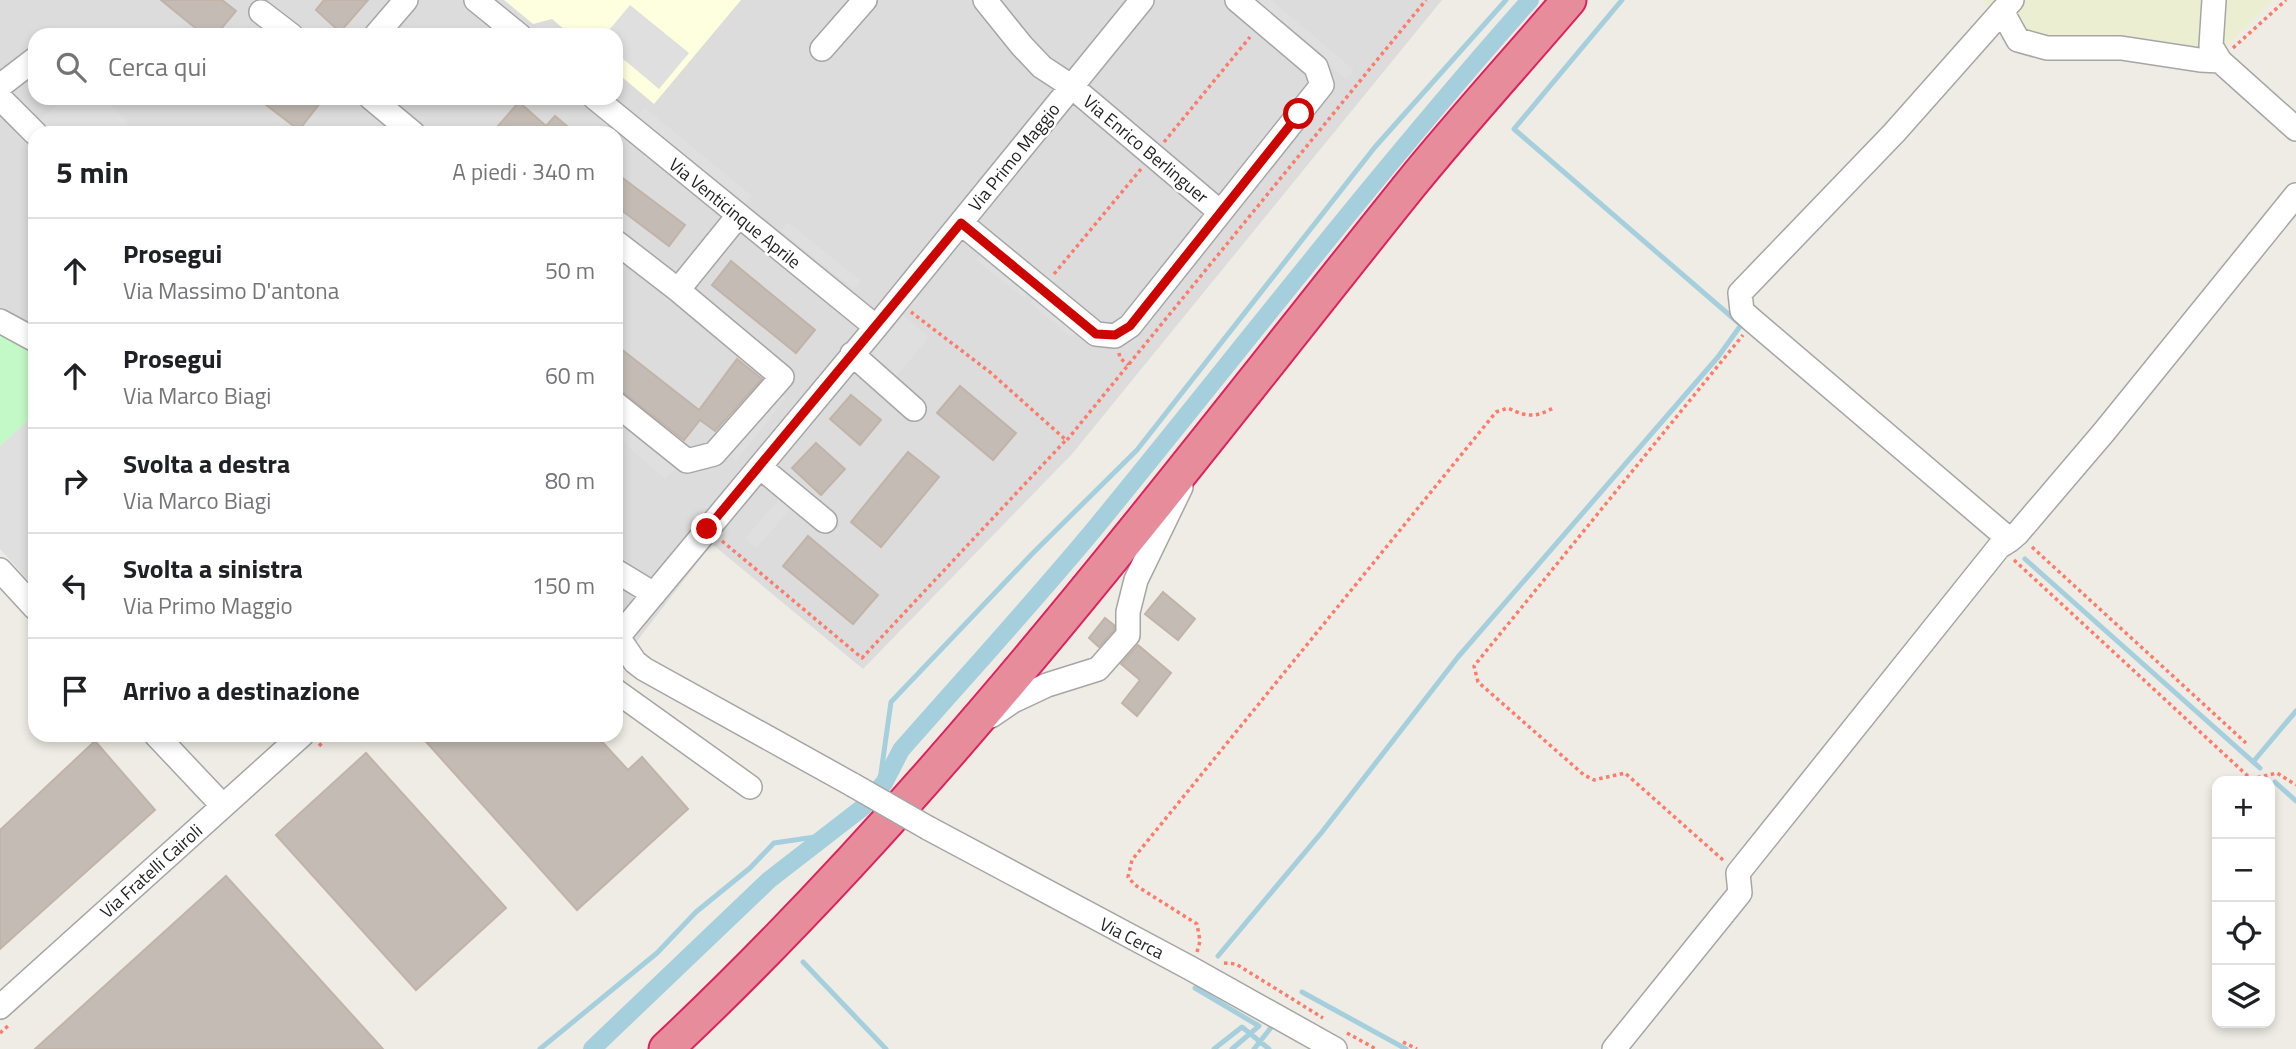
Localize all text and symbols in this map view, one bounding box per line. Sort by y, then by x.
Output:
search box [28,28,623,105]
text: Cerca qui [108,47,207,86]
icon: search [52,48,90,86]
street label: Via Enrico Berlinguer [1077,88,1215,210]
street label: Via Primo Maggio [962,97,1066,217]
route start [1283,98,1314,129]
text: 5 min [56,149,129,195]
street label: Via Venticinque Aprile [663,151,807,275]
text: A piedi · 340 m [452,154,595,189]
text: Prosegui [123,234,222,273]
icon: ahead [56,252,94,290]
text: 50 m [545,253,595,288]
text: Via Massimo D'antona [123,273,339,308]
text: Prosegui [123,339,222,378]
icon: ahead [56,357,94,395]
text: 60 m [545,358,595,393]
text: Via Marco Biagi [123,378,271,413]
text: Svolta a destra [123,444,290,483]
icon: right [56,462,94,500]
text: 80 m [545,463,595,498]
text: Via Marco Biagi [123,483,271,518]
route end [691,513,722,544]
text: Svolta a sinistra [123,549,303,588]
icon: left [56,567,94,605]
text: 150 m [532,568,595,603]
text: Via Primo Maggio [123,588,293,623]
text: Arrivo a destinazione [123,671,360,710]
icon: arrive [56,672,94,710]
map controls [2212,776,2275,1028]
button: + [2212,776,2275,839]
street label: Via Fratelli Cairoli [94,818,208,924]
button: − [2212,839,2275,902]
button: locate [2212,902,2275,965]
street label: Via Cerca [1095,910,1169,966]
button: layers [2212,965,2275,1028]

